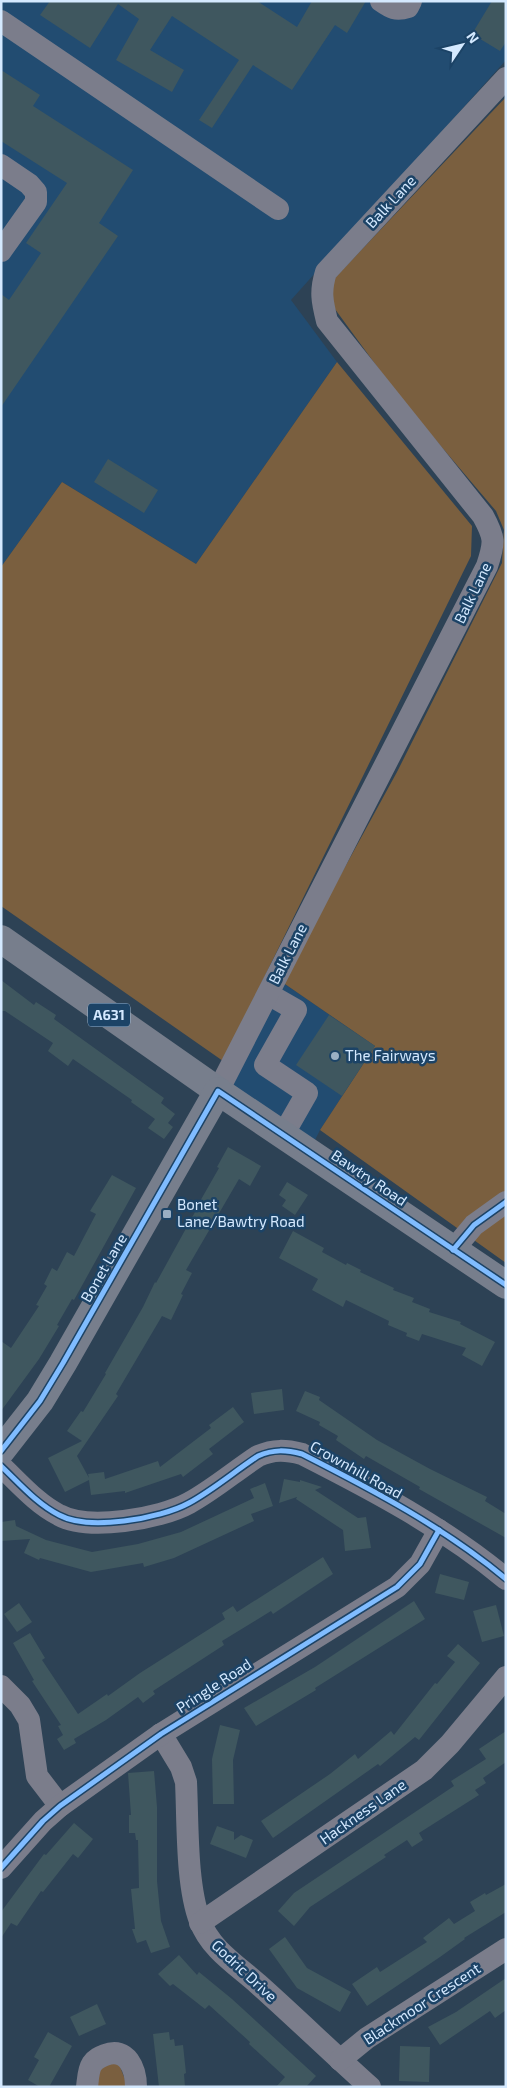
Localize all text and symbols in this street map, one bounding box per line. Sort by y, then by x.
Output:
north arrow [437,20,487,70]
text: N [463,28,483,46]
street label: Balk Lane [361,171,419,231]
street label: Balk Lane [450,559,495,626]
street label: Balk Lane [264,920,310,987]
road number: A631 [88,1004,130,1026]
place label: The Fairways [345,1046,436,1064]
marker: The Fairways [329,1050,341,1062]
street label: Bawtry Road [328,1145,411,1209]
place label: Bonet Lane/Bawtry Road [177,1195,305,1230]
marker: Bonet Lane/Bawtry Road [161,1208,173,1220]
street label: Bonet Lane [76,1230,130,1305]
street label: Crownhill Road [307,1436,406,1502]
street label: Pringle Road [172,1654,254,1716]
street label: Hackness Lane [316,1775,409,1848]
street label: Godric Drive [208,1936,281,2005]
street label: Blackmoor Crescent [360,1958,484,2048]

